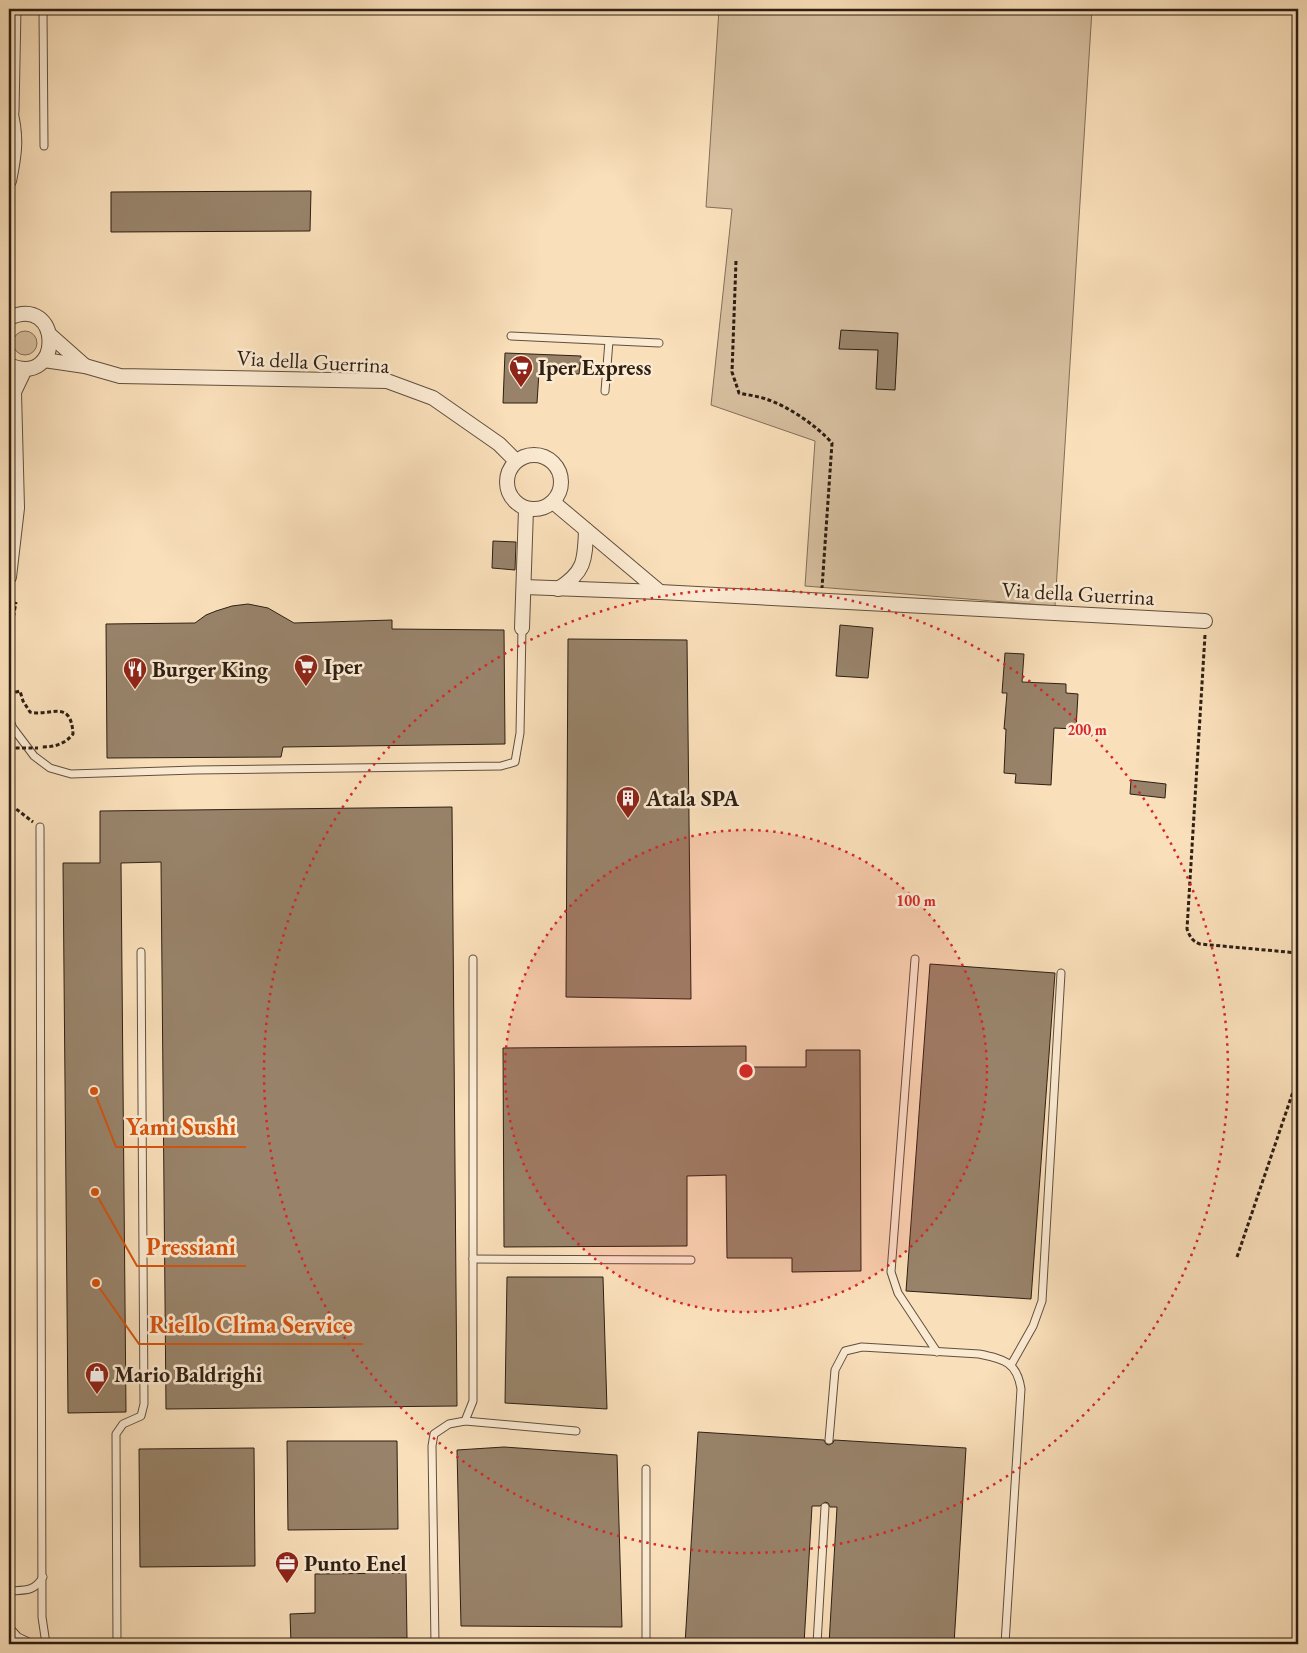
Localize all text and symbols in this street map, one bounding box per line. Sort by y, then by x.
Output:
street label: Via della Guerrina [236,343,390,380]
place label: Iper Express [538,353,651,382]
supermarket icon: Iper Express [508,354,534,388]
street label: Via della Guerrina [1001,575,1155,612]
place label: Iper [324,652,363,681]
supermarket icon: Iper [293,653,319,687]
place label: Burger King [152,655,269,684]
restaurant icon: Burger King [122,656,148,690]
text: 200 m [1067,720,1107,739]
place label: Atala SPA [645,784,739,813]
building icon: Atala SPA [615,785,641,819]
text: 100 m [896,891,936,910]
centre of rings [737,1062,755,1080]
callout: Yami Sushi [116,1108,246,1147]
text: Yami Sushi [126,1111,236,1142]
callout: Pressiani [137,1227,246,1266]
text: Pressiani [146,1231,236,1262]
callout: Riello Clima Service [139,1305,363,1344]
text: Riello Clima Service [149,1309,353,1340]
place label: Mario Baldrighi [114,1360,263,1389]
shop icon: Mario Baldrighi [84,1361,110,1395]
place label: Punto Enel [304,1549,407,1578]
office icon: Punto Enel [274,1550,300,1584]

